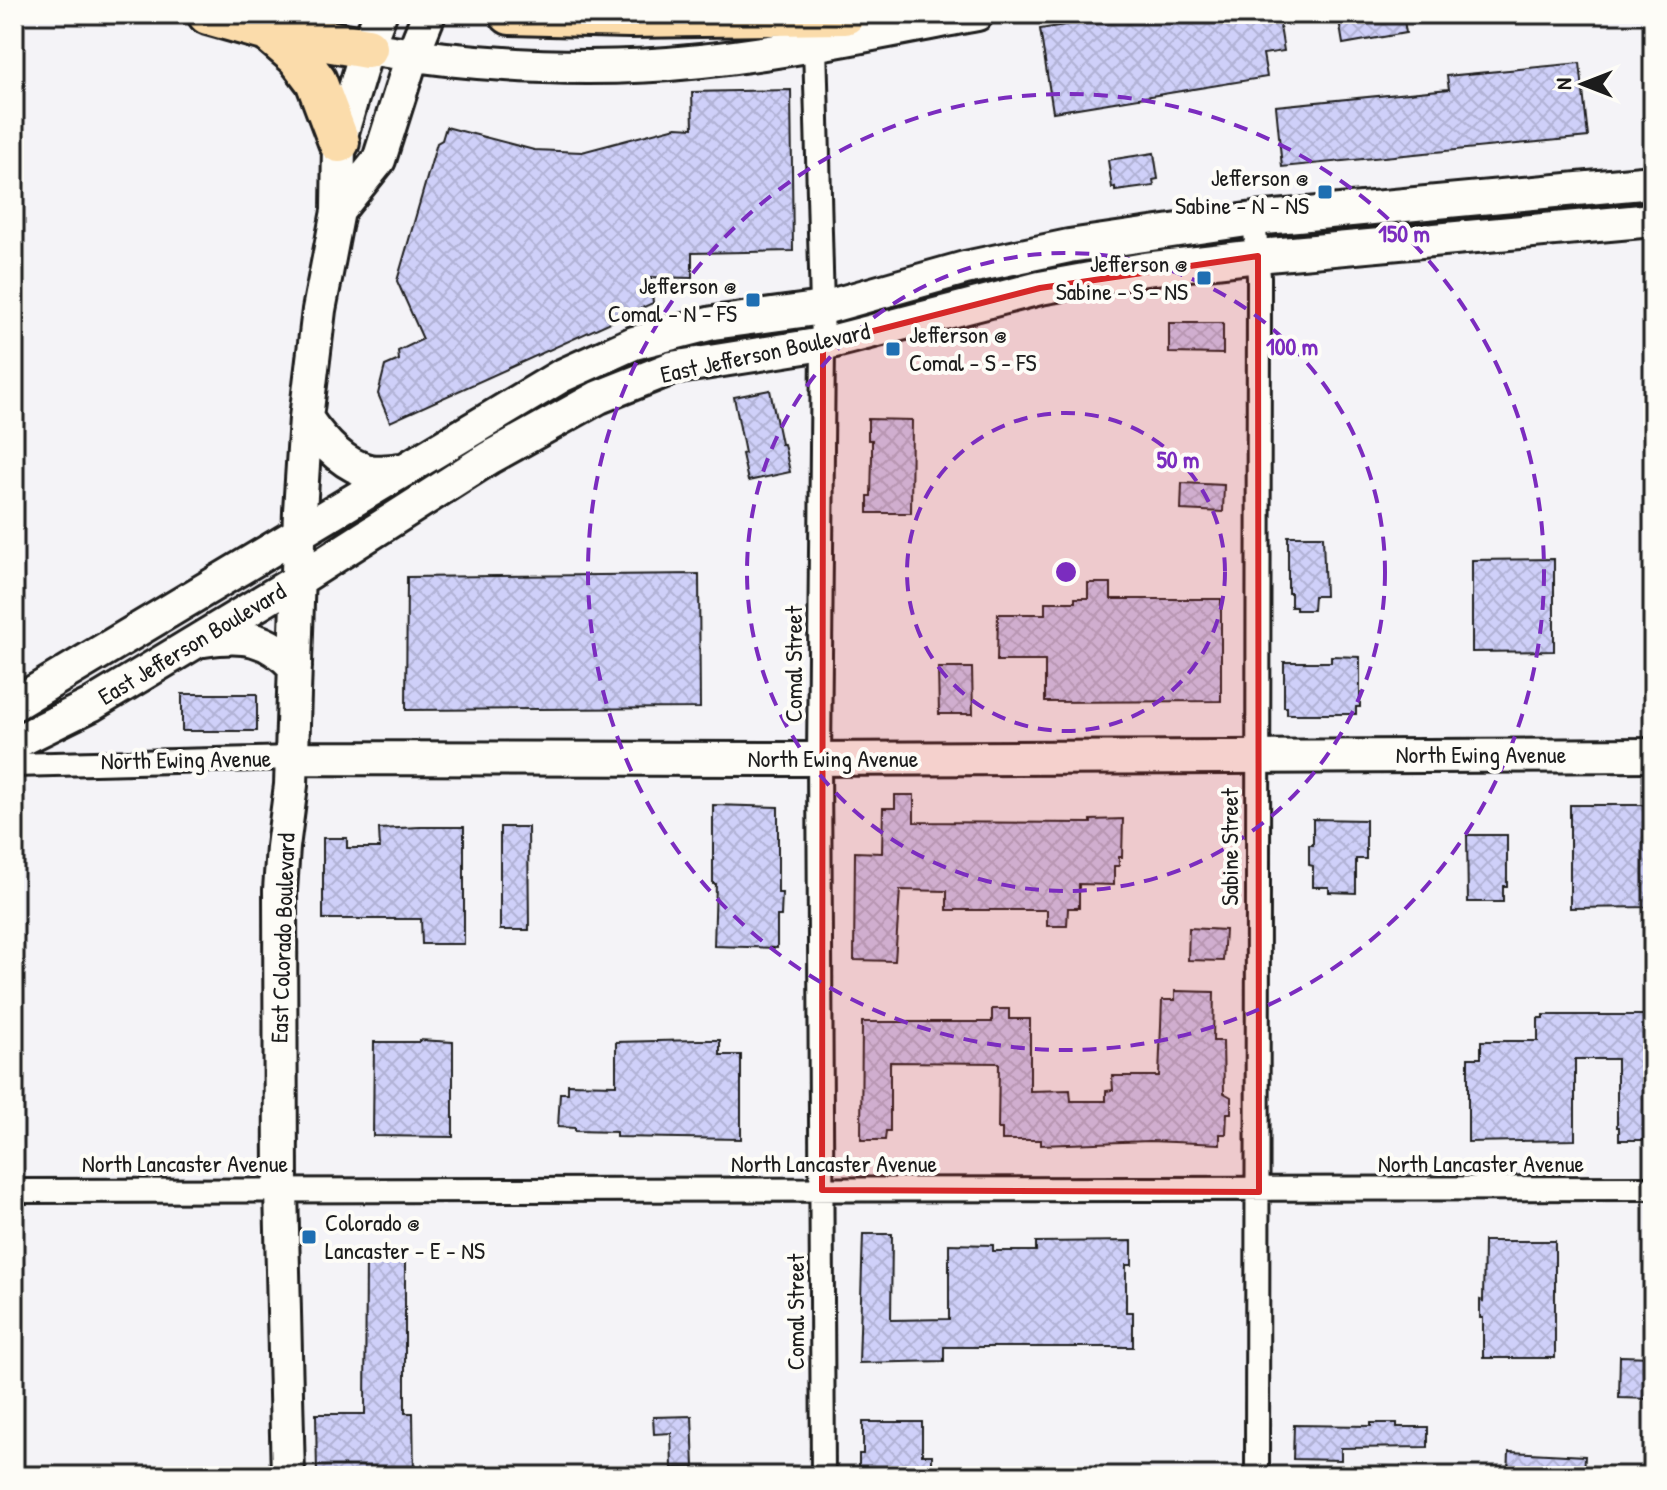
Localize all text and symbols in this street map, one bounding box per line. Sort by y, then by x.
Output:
north arrow [1543,44,1623,124]
text: N [1548,78,1578,90]
place label: Jefferson @ Sabine - N - NS [1175,161,1309,221]
marker: Jefferson @ Sabine - N - NS [1316,183,1334,201]
text: 150 m [1378,217,1430,249]
place label: Jefferson @ Sabine - S - NS [1056,247,1188,307]
place label: Jefferson @ Comal - N - FS [608,269,737,329]
marker: Jefferson @ Sabine - S - NS [1195,269,1213,287]
marker: Jefferson @ Comal - N - FS [744,291,762,309]
street label: East Jefferson Boulevard [657,314,872,390]
place label: Jefferson @ Comal - S - FS [909,318,1036,378]
text: 100 m [1266,330,1318,362]
marker: Jefferson @ Comal - S - FS [884,340,902,358]
text: 50 m [1157,443,1199,475]
centre of rings [1052,558,1080,586]
street label: East Jefferson Boulevard [92,575,291,712]
street label: Comal Street [777,605,809,722]
street label: North Ewing Avenue [1396,738,1567,770]
street label: North Ewing Avenue [100,742,272,776]
street label: North Ewing Avenue [748,742,919,774]
street label: Sabine Street [1213,788,1245,906]
street label: East Colorado Boulevard [262,832,302,1044]
street label: North Lancaster Avenue [82,1147,288,1179]
street label: North Lancaster Avenue [731,1147,937,1179]
street label: North Lancaster Avenue [1378,1147,1584,1179]
place label: Colorado @ Lancaster - E - NS [325,1206,485,1266]
marker: Colorado @ Lancaster - E - NS [300,1228,318,1246]
street label: Comal Street [779,1253,811,1370]

